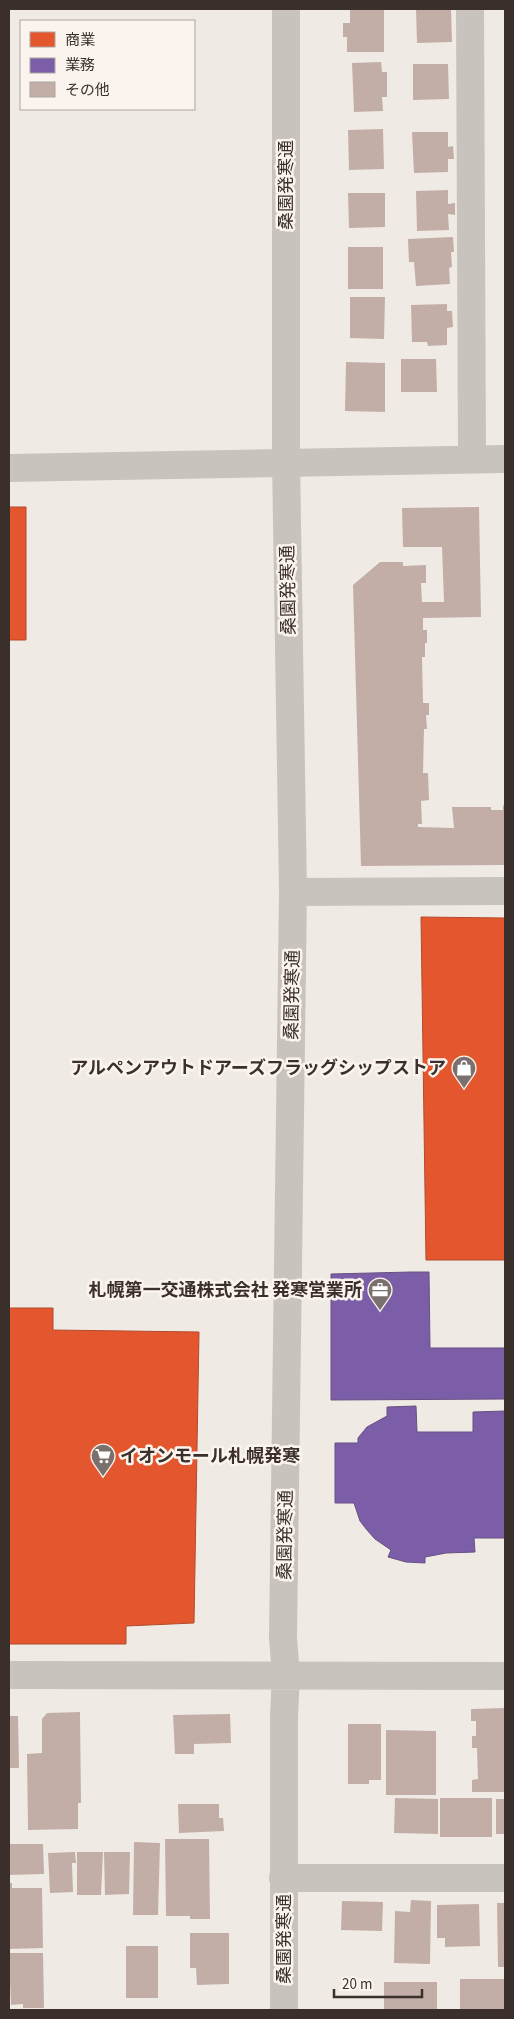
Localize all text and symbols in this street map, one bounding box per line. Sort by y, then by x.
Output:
legend [20,20,195,110]
text: 商業 [65,30,95,51]
text: 業務 [65,55,95,76]
text: その他 [65,80,110,101]
street label: 桑園発寒通 [274,140,299,230]
street label: 桑園発寒通 [275,545,302,635]
street label: 桑園発寒通 [279,950,306,1040]
shop icon: アルペンアウトドアーズフラッグシップストア [451,1055,477,1089]
place label: アルペンアウトドアーズフラッグシップストア [70,1056,446,1081]
office icon: 札幌第一交通株式会社 発寒営業所 [367,1277,393,1311]
place label: 札幌第一交通株式会社 発寒営業所 [88,1278,362,1303]
supermarket icon: イオンモール札幌発寒 [90,1443,116,1477]
place label: イオンモール札幌発寒 [120,1444,300,1469]
street label: 桑園発寒通 [272,1490,299,1580]
street label: 桑園発寒通 [272,1894,297,1984]
scale bar [334,1966,422,1998]
text: 20 m [342,1974,372,1995]

